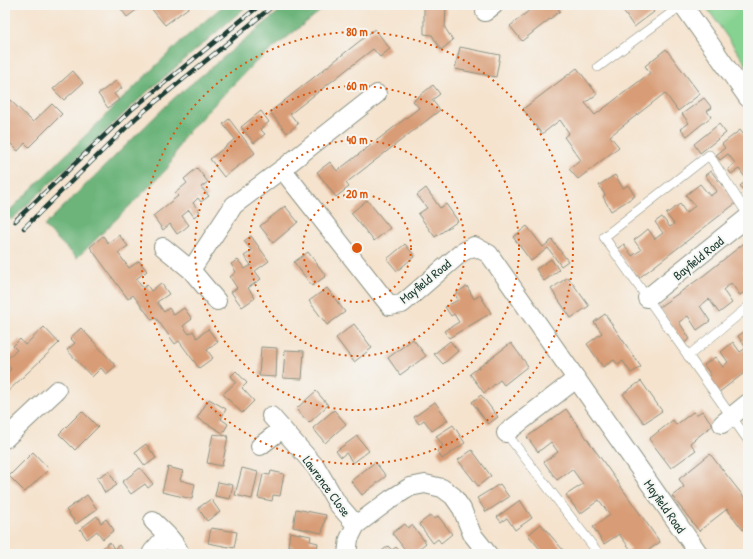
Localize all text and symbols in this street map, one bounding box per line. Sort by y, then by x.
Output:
text: 80 m [346,23,368,40]
text: 60 m [346,77,368,94]
text: 40 m [347,131,367,148]
text: 20 m [346,185,368,202]
street label: Bayfield Road [669,232,727,284]
centre of rings [350,241,364,255]
street label: Mayfield Road [395,255,455,307]
street label: Lawrence Close [299,452,355,520]
street label: Mayfield Road [640,476,690,536]

